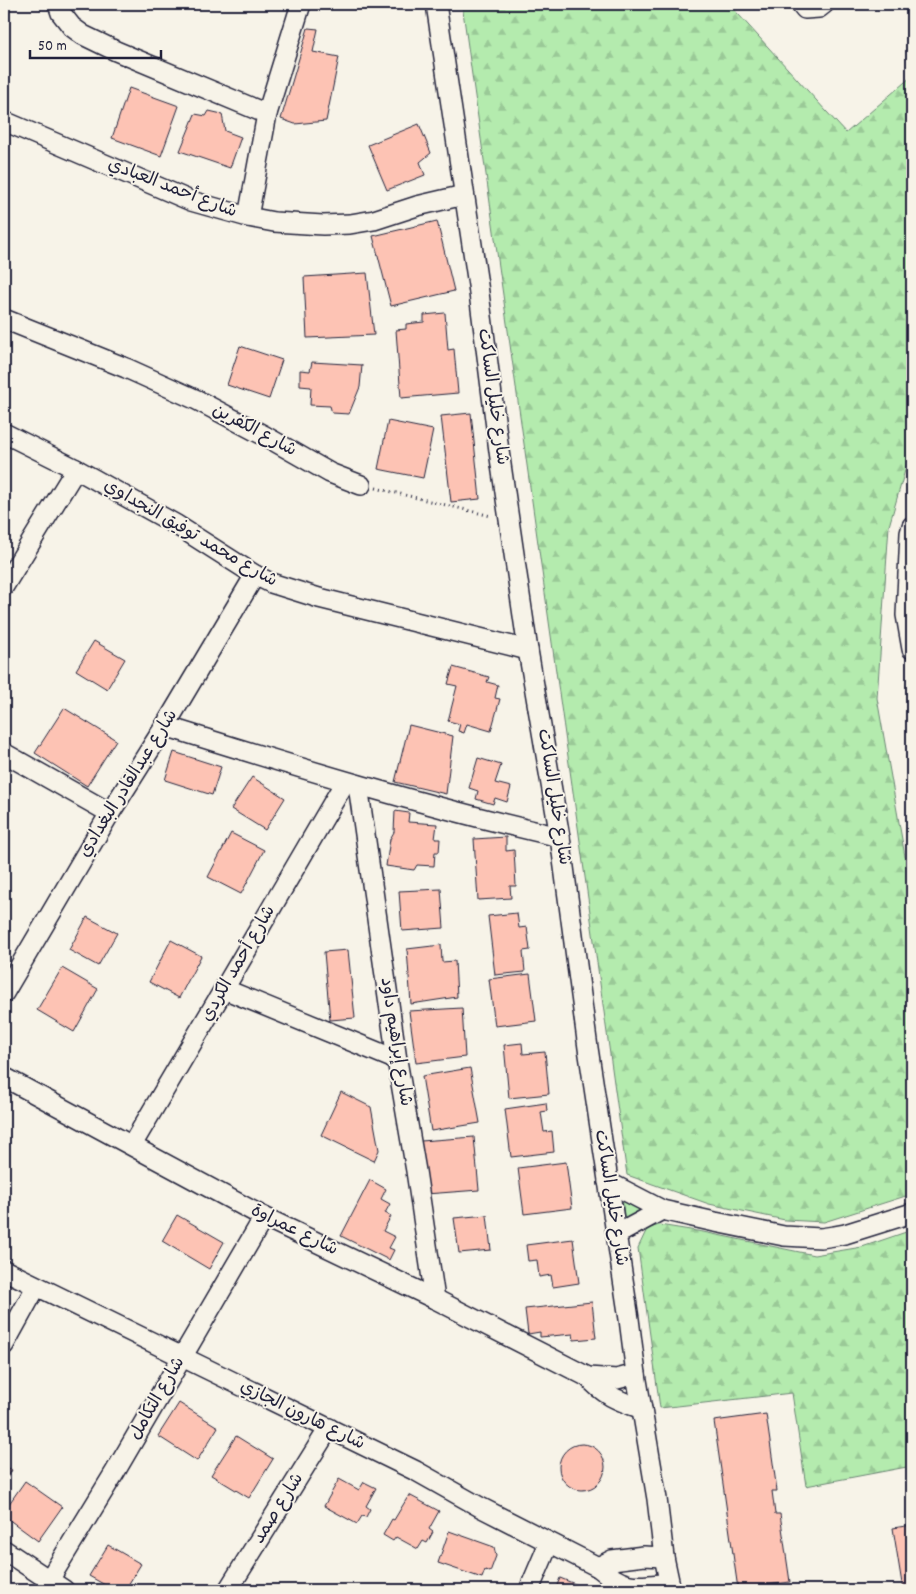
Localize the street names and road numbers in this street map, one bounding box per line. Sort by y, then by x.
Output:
street label: شارع أحمد العبادي [104,153,240,225]
street label: شارع خليل الساكت [470,327,514,467]
street label: شارع الكفرين [207,398,301,464]
street label: شارع محمد توفيق النجداوي [98,474,282,594]
street label: شارع عبدالقادر البغدادي [73,705,185,863]
street label: شارع خليل الساكت [530,727,576,867]
street label: شارع أحمد الكردي [196,901,282,1027]
street label: شارع إبراهيم داود [372,976,418,1108]
street label: شارع خليل الساكت [587,1128,633,1268]
street label: شارع عمراوة [246,1199,342,1263]
street label: شارع التكامل [124,1353,192,1445]
street label: شارع هارون الجازي [235,1375,369,1457]
street label: شارع صمد [247,1469,311,1549]

